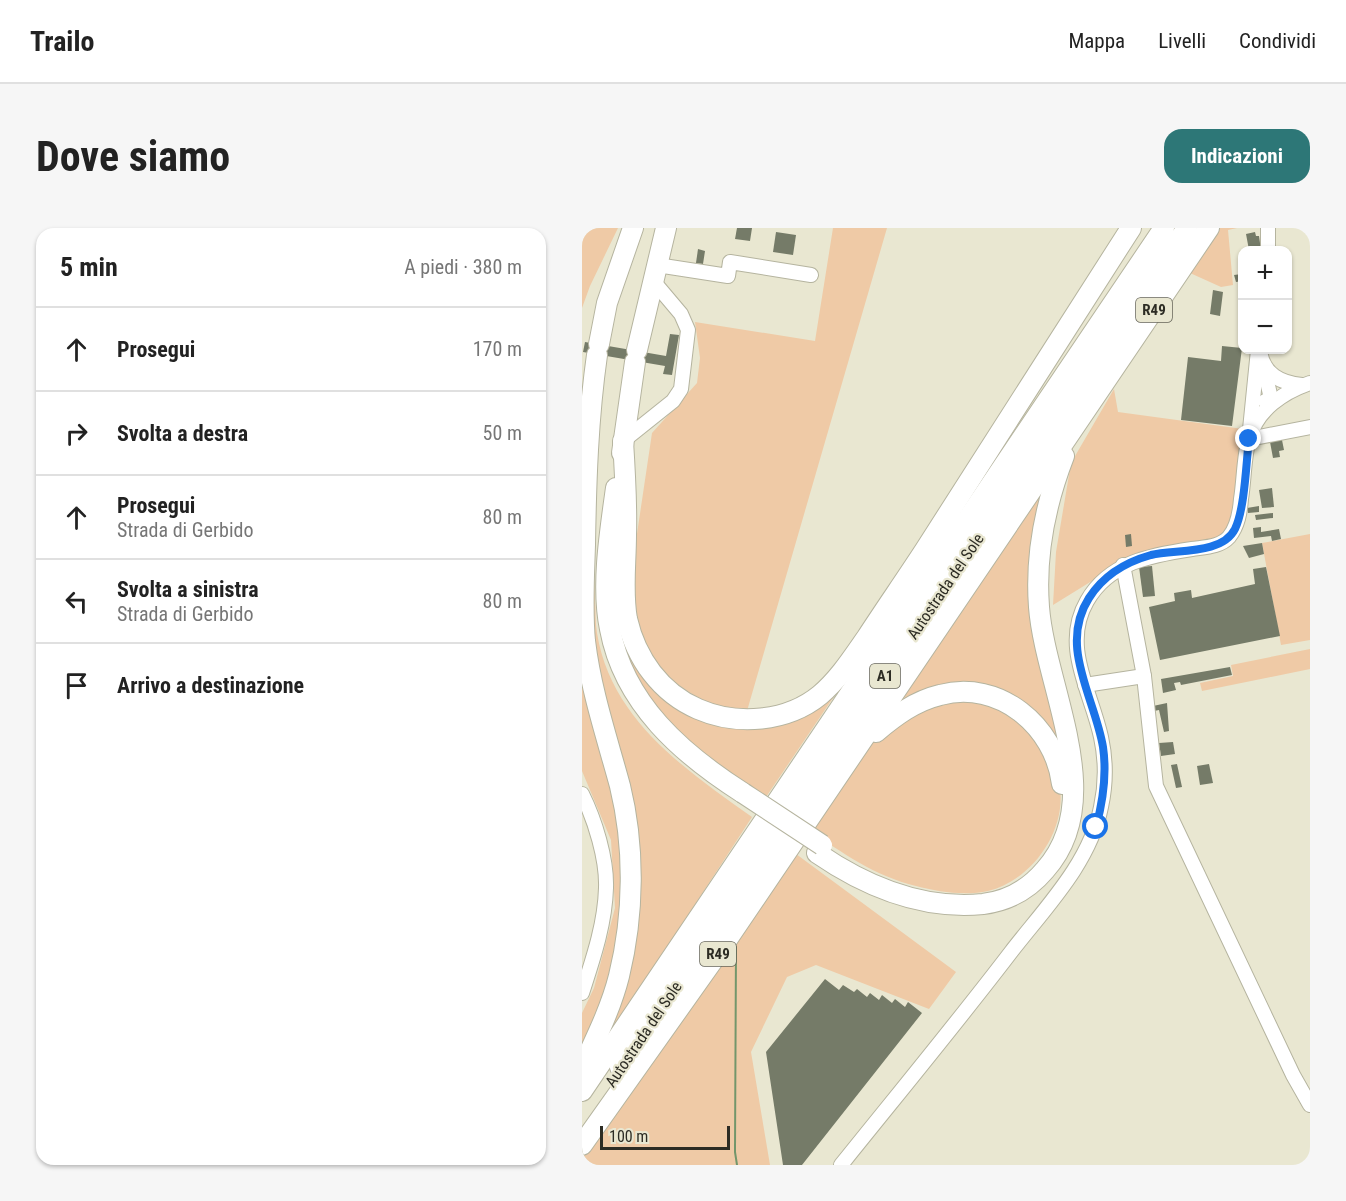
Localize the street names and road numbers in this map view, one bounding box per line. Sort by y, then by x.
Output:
road number: R49 [1136,298,1172,322]
street label: Autostrada del Sole [903,530,988,643]
road number: A1 [870,664,900,688]
road number: R49 [700,942,736,966]
street label: Autostrada del Sole [601,978,686,1091]

